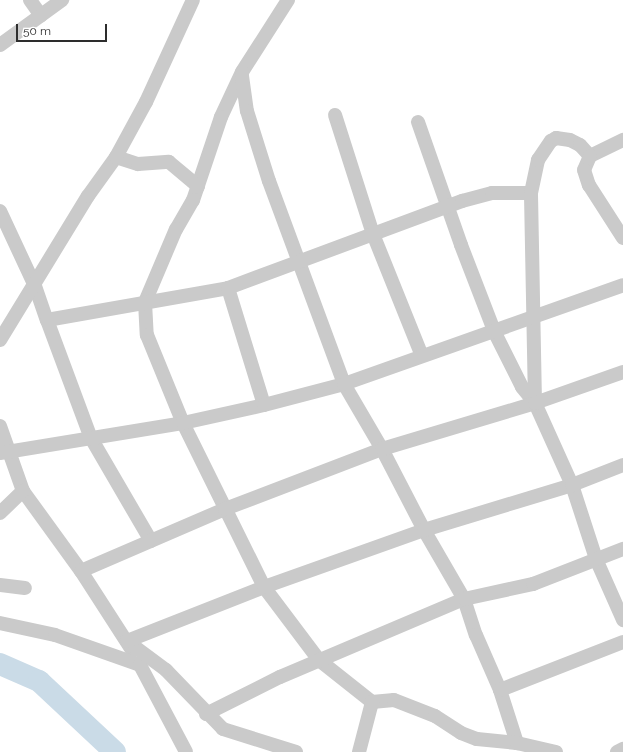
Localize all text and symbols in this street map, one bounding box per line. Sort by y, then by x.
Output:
scale bar [18,16,109,42]
text: 50 m [23,24,51,38]

